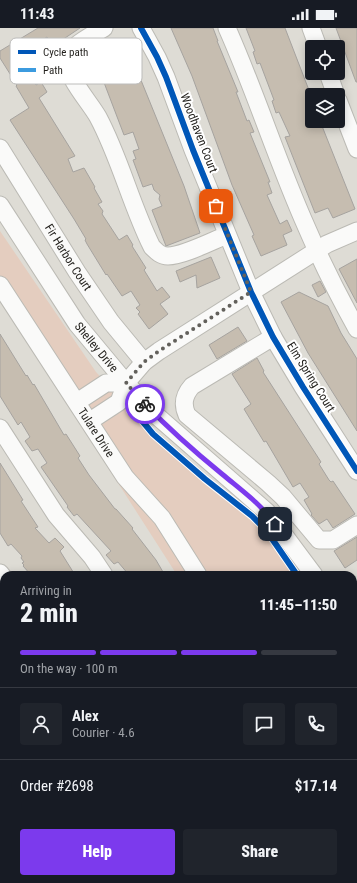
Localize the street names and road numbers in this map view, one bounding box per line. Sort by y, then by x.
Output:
street label: Woodhaven Court [177,91,221,175]
street label: Fir Harbor Court [42,221,95,294]
street label: Shelley Drive [72,320,121,375]
street label: Elm Spring Court [284,340,338,415]
street label: Tulare Drive [75,405,117,460]

